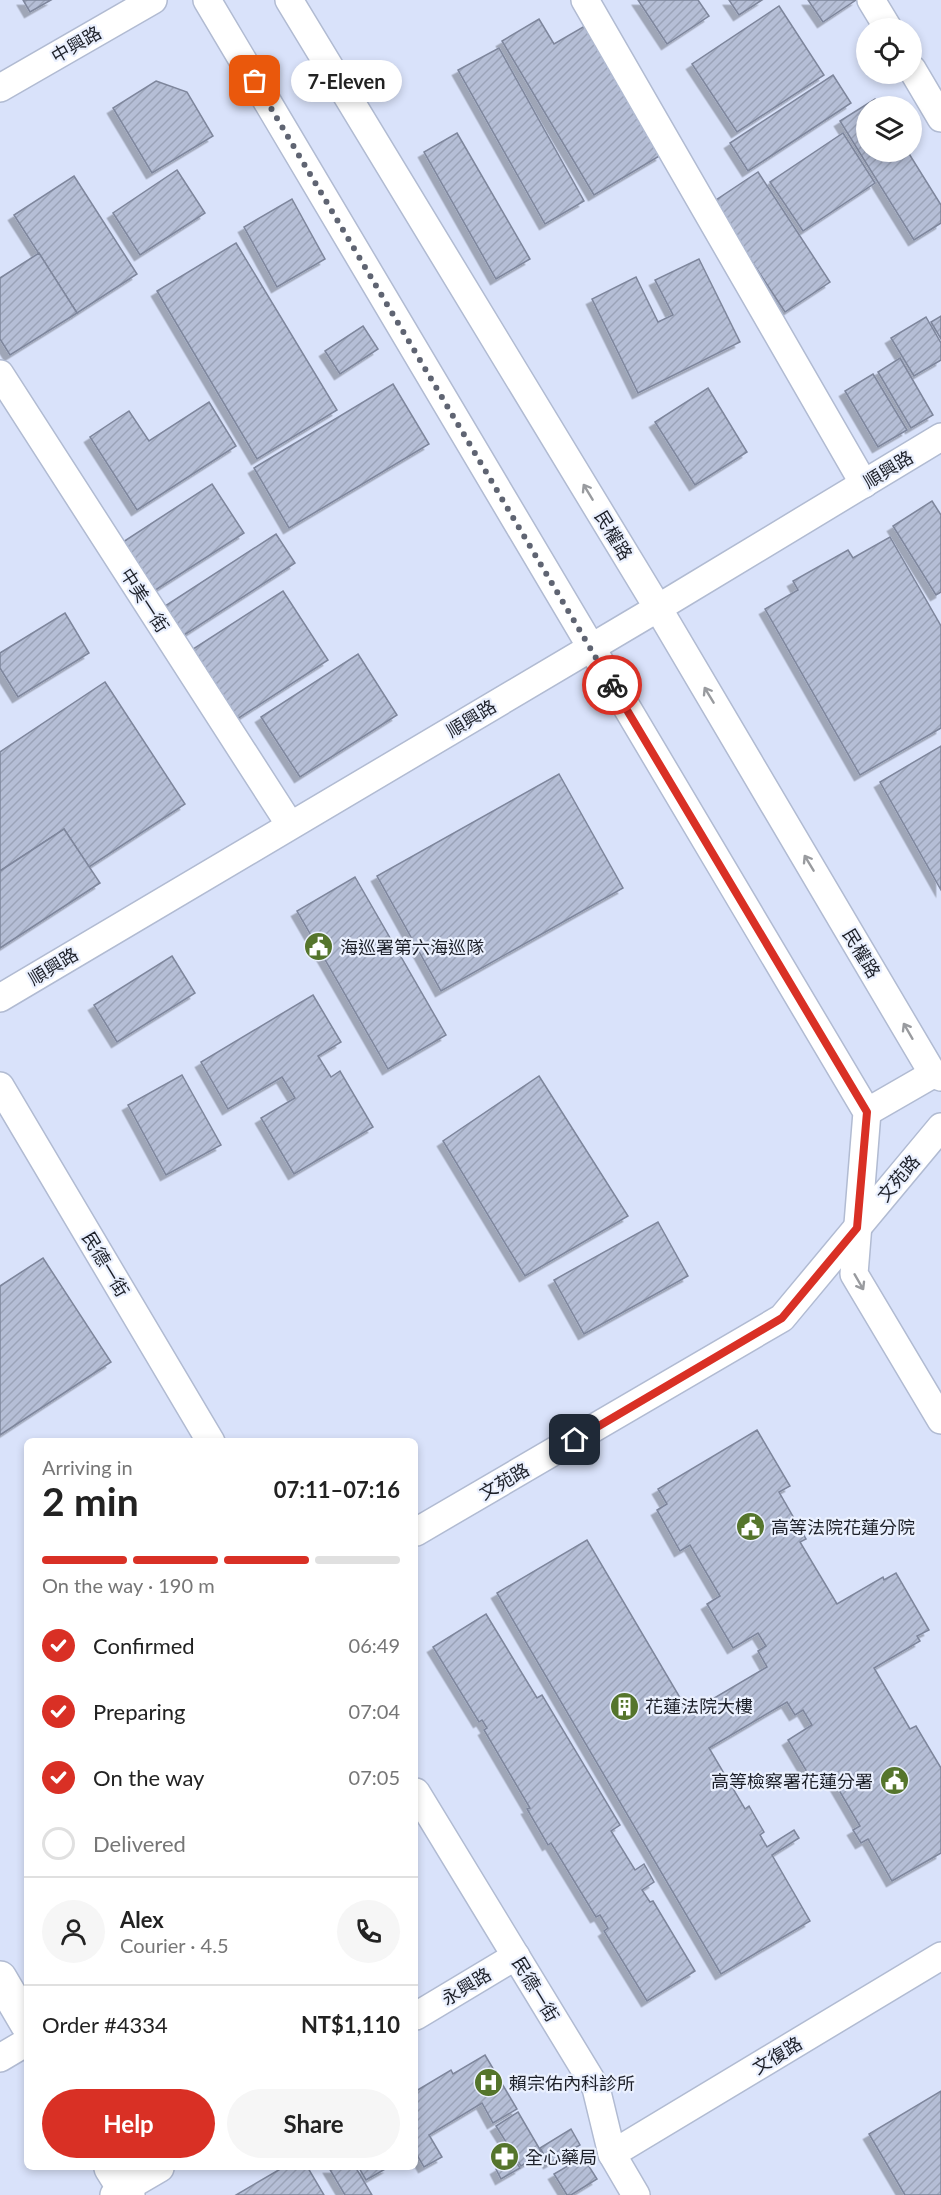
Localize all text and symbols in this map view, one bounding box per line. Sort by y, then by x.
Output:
map controls [856,18,922,162]
button: locate [856,18,922,84]
street label: 中興路 [47,21,105,67]
pin [229,55,280,106]
callout: 7-Eleven [291,60,402,102]
icon: bag [238,64,271,97]
text: 7-Eleven [307,69,386,93]
button: layers [856,96,922,162]
street label: 順興路 [859,446,917,492]
one-way arrow [581,484,593,501]
street label: 民權路 [591,506,637,564]
street label: 中美一街 [116,564,174,636]
courier [582,655,642,715]
icon: bike [596,669,629,702]
one-way arrow [703,687,715,704]
street label: 順興路 [442,695,500,741]
one-way arrow [802,855,814,872]
street label: 民權路 [839,924,885,982]
public building icon: 海巡署第六海巡隊 [303,931,335,963]
place label: 海巡署第六海巡隊 [340,936,484,958]
street label: 順興路 [24,943,82,989]
one-way arrow [901,1023,913,1040]
street label: 文苑路 [872,1150,924,1206]
street label: 民德一街 [78,1227,134,1301]
one-way arrow [854,1273,865,1291]
pin [549,1414,600,1465]
icon: home [558,1423,591,1456]
text: Arriving in [42,1455,133,1479]
street label: 文苑路 [475,1458,533,1504]
text: 07:11–07:16 [274,1476,400,1503]
text: 2 min [42,1478,139,1524]
public building icon: 高等法院花蓮分院 [734,1511,766,1543]
place label: 高等法院花蓮分院 [771,1516,915,1538]
text: On the way · 190 m [42,1573,215,1597]
icon: check [42,1629,75,1662]
text: Confirmed [93,1632,195,1659]
text: 06:49 [349,1633,400,1657]
building icon: 花蓮法院大樓 [608,1690,640,1722]
icon: check [42,1695,75,1728]
place label: 花蓮法院大樓 [645,1695,753,1717]
text: Preparing [93,1698,185,1725]
text: 07:04 [349,1699,400,1723]
icon: check [42,1761,75,1794]
text: On the way [93,1764,204,1791]
text: 07:05 [349,1765,400,1789]
public building icon: 高等檢察署花蓮分署 [878,1765,910,1797]
place label: 高等檢察署花蓮分署 [711,1770,873,1792]
text: Delivered [93,1830,186,1857]
button: person [42,1900,105,1963]
button: phone [337,1900,400,1963]
text: Alex [120,1906,164,1933]
text: Courier · 4.5 [120,1933,229,1957]
street label: 民德一街 [508,1952,564,2026]
street label: 永興路 [437,1963,495,2009]
text: Order #4334 [42,2011,168,2038]
text: NT$1,110 [301,2011,400,2038]
street label: 文復路 [748,2032,806,2078]
hospital icon: 賴宗佑內科診所 [472,2067,504,2099]
place label: 賴宗佑內科診所 [509,2072,635,2094]
button: Help [42,2089,215,2158]
button: Share [227,2089,400,2158]
pharmacy icon: 全心藥局 [488,2141,520,2173]
place label: 全心藥局 [525,2146,597,2168]

